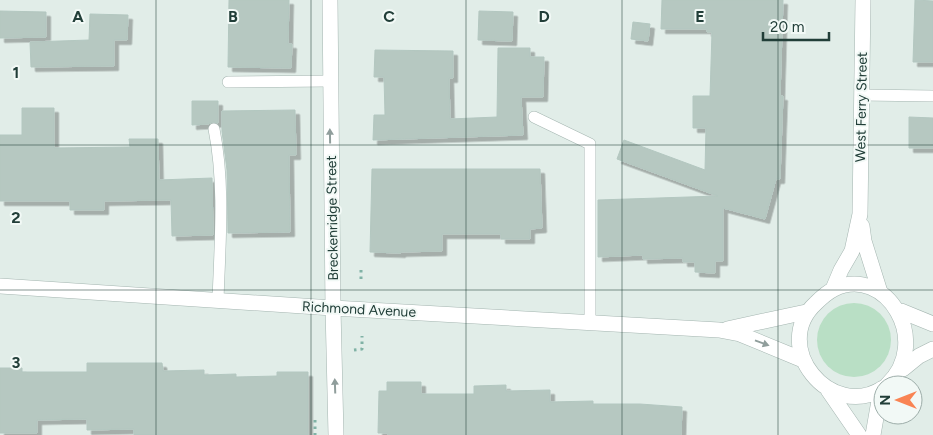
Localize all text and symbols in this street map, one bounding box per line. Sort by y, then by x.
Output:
text: A [72,7,84,26]
text: B [228,7,238,26]
text: C [383,7,395,26]
text: D [538,7,550,26]
text: E [695,7,705,26]
scale bar [763,10,829,42]
text: 20 m [770,18,804,36]
street label: West Ferry Street [852,52,871,162]
text: 1 [13,63,19,82]
one-way arrow [326,128,334,144]
street label: Breckenridge Street [323,155,342,281]
text: 2 [11,208,21,227]
street label: Richmond Avenue [301,298,417,321]
one-way arrow [754,340,769,347]
text: 3 [12,353,21,372]
north arrow [873,375,923,425]
one-way arrow [331,378,339,394]
text: N [877,395,894,405]

